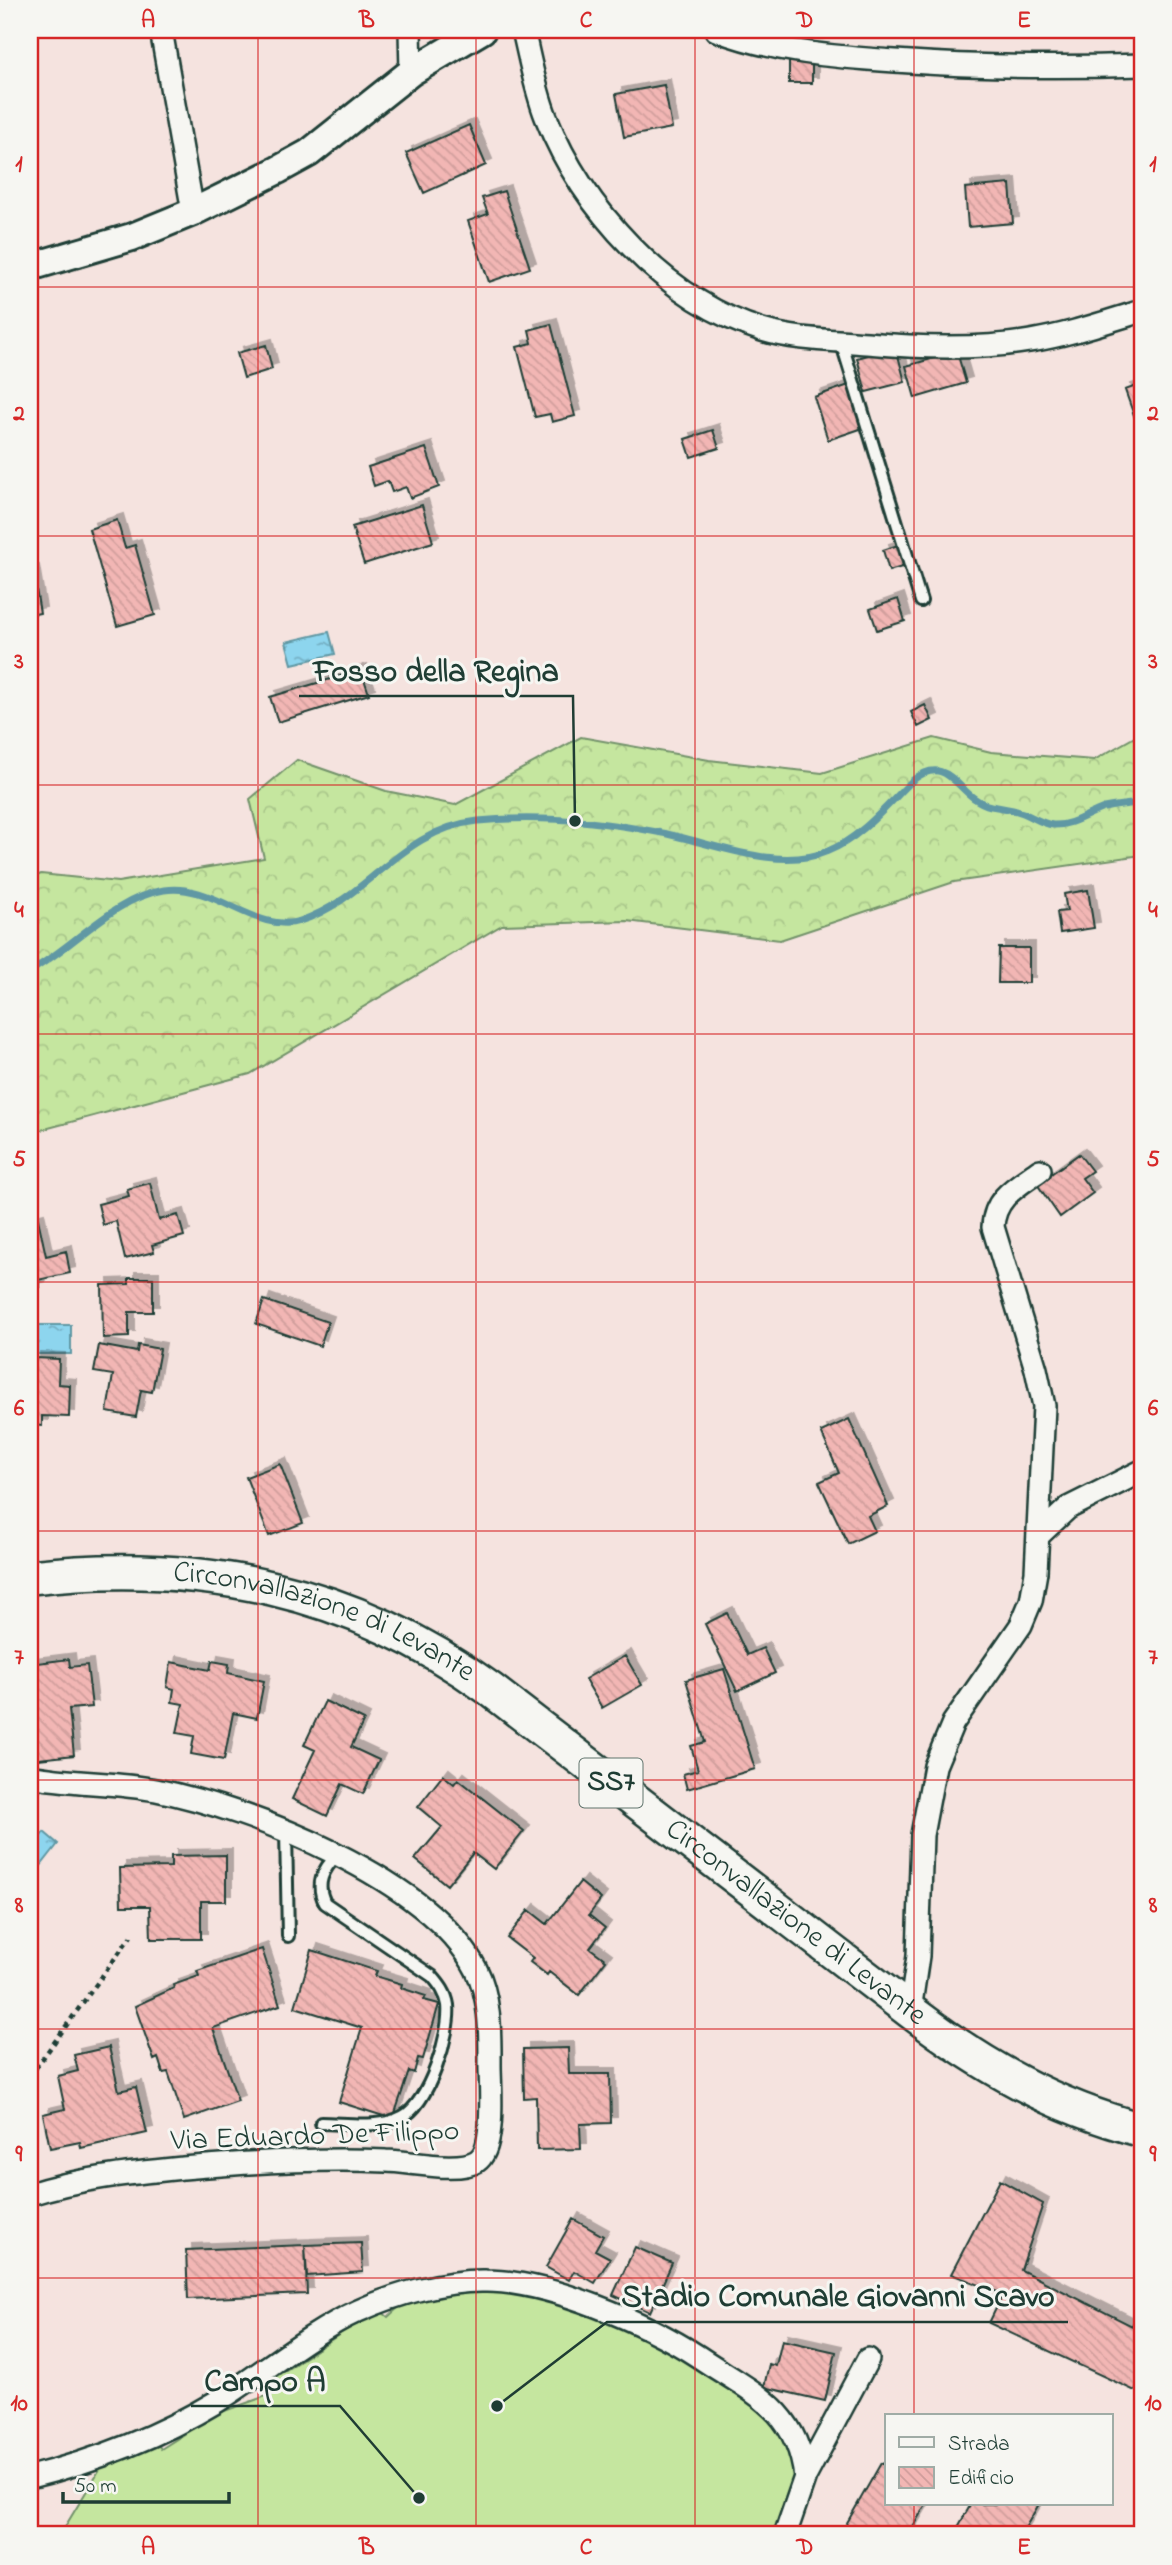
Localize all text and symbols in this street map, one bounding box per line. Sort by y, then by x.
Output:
text: A [141,5,155,38]
text: B [358,5,375,38]
text: C [580,5,593,38]
text: D [796,5,813,38]
text: E [1017,5,1031,38]
text: 1 [15,149,23,182]
text: 1 [1149,149,1157,182]
text: 2 [12,398,25,431]
text: 2 [1146,398,1159,431]
callout: Fosso della Regina [299,643,573,696]
text: 3 [13,646,24,679]
text: 3 [1147,646,1158,679]
text: Fosso della Regina [311,650,559,698]
text: 4 [14,895,24,928]
text: 4 [1148,895,1158,928]
text: 5 [12,1144,26,1177]
text: 5 [1146,1144,1160,1177]
text: 6 [14,1393,25,1426]
text: 6 [1148,1393,1159,1426]
street label: Circonvallazione di Levante [172,1551,484,1695]
text: 7 [14,1642,24,1675]
text: 7 [1148,1642,1158,1675]
road number: SS7 [580,1758,642,1808]
street label: Circonvallazione di Levante [655,1809,936,2038]
text: 8 [14,1890,24,1923]
text: 8 [1148,1890,1158,1923]
street label: Via Eduardo De Filippo [169,2110,460,2164]
text: 9 [15,2139,24,2172]
text: 9 [1149,2139,1158,2172]
callout: Stadio Comunale Giovanni Scavo [607,2269,1068,2322]
text: Stadio Comunale Giovanni Scavo [621,2275,1055,2322]
callout: Campo A [191,2353,340,2406]
text: Campo A [204,2360,326,2407]
text: 10 [10,2388,28,2421]
text: 10 [1144,2388,1162,2421]
legend [885,2414,1112,2506]
text: Strada [948,2430,1010,2460]
scale bar [63,2460,229,2504]
text: Edificio [948,2464,1014,2494]
text: 50 m [74,2472,117,2502]
text: A [141,2532,155,2565]
text: B [358,2532,375,2565]
text: C [580,2532,593,2565]
text: D [796,2532,813,2565]
text: E [1017,2532,1031,2565]

